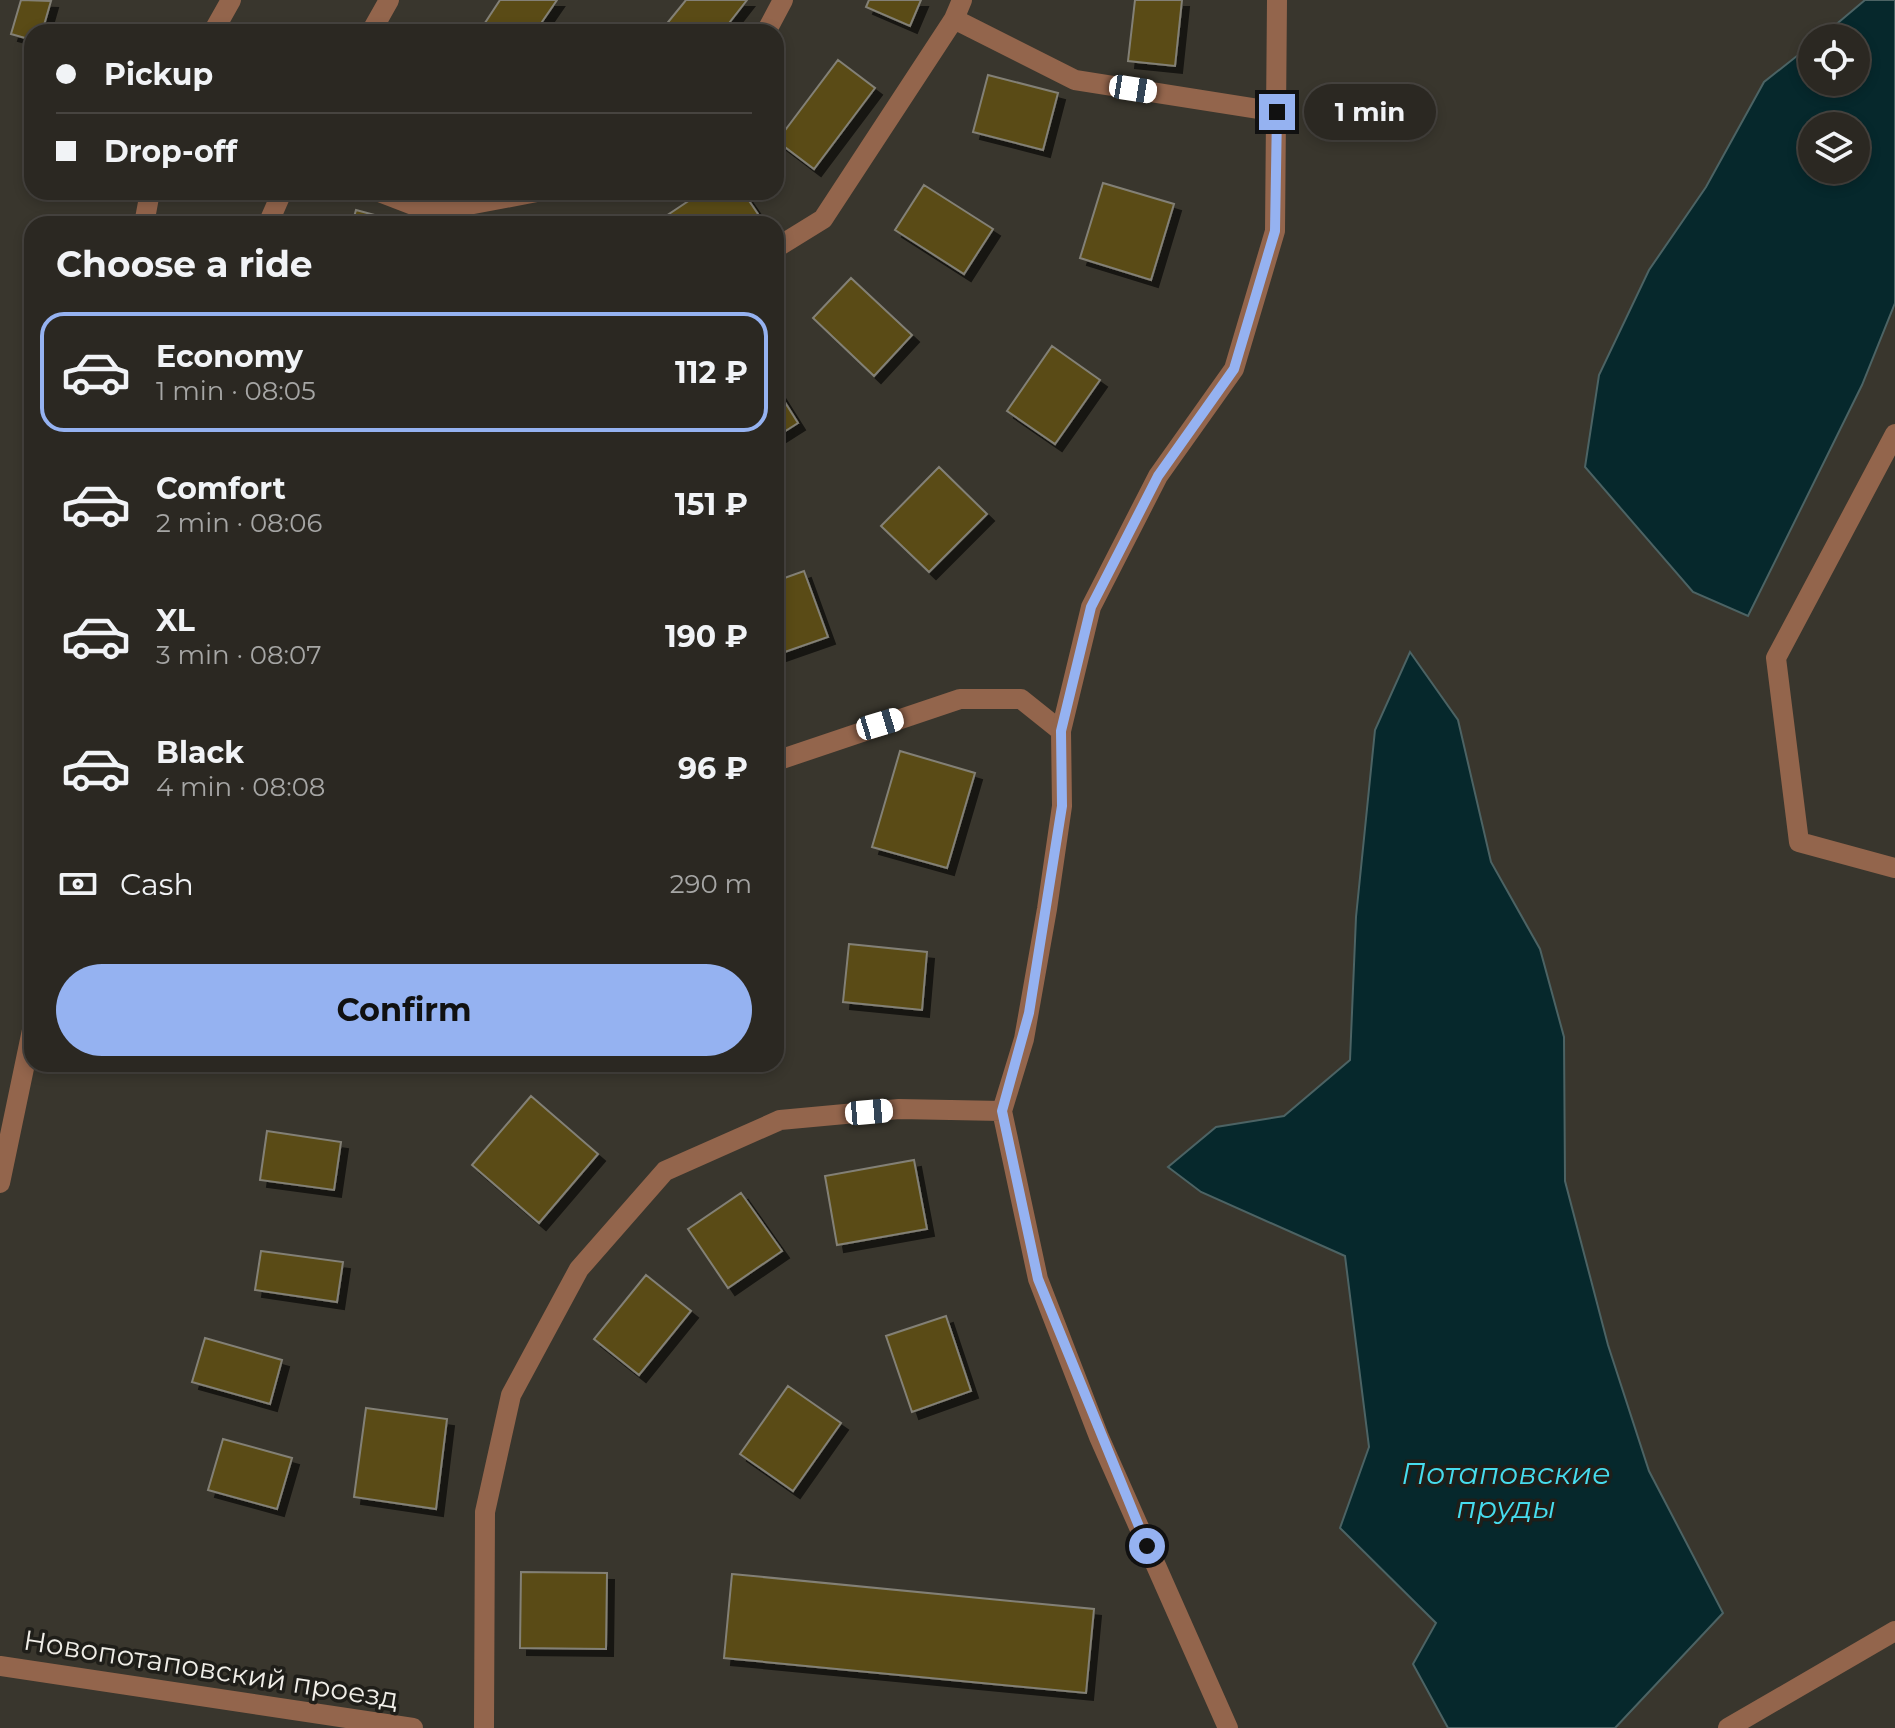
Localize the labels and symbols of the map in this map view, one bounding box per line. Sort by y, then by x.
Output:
car [1107,73,1159,105]
callout: 1 min [1305,84,1437,140]
route end [1259,94,1295,130]
car [854,706,906,742]
car [844,1098,894,1126]
water label: Потаповские пруды [1401,1455,1611,1526]
route start [1129,1528,1165,1564]
street label: Новопотаповский проезд [21,1623,401,1715]

